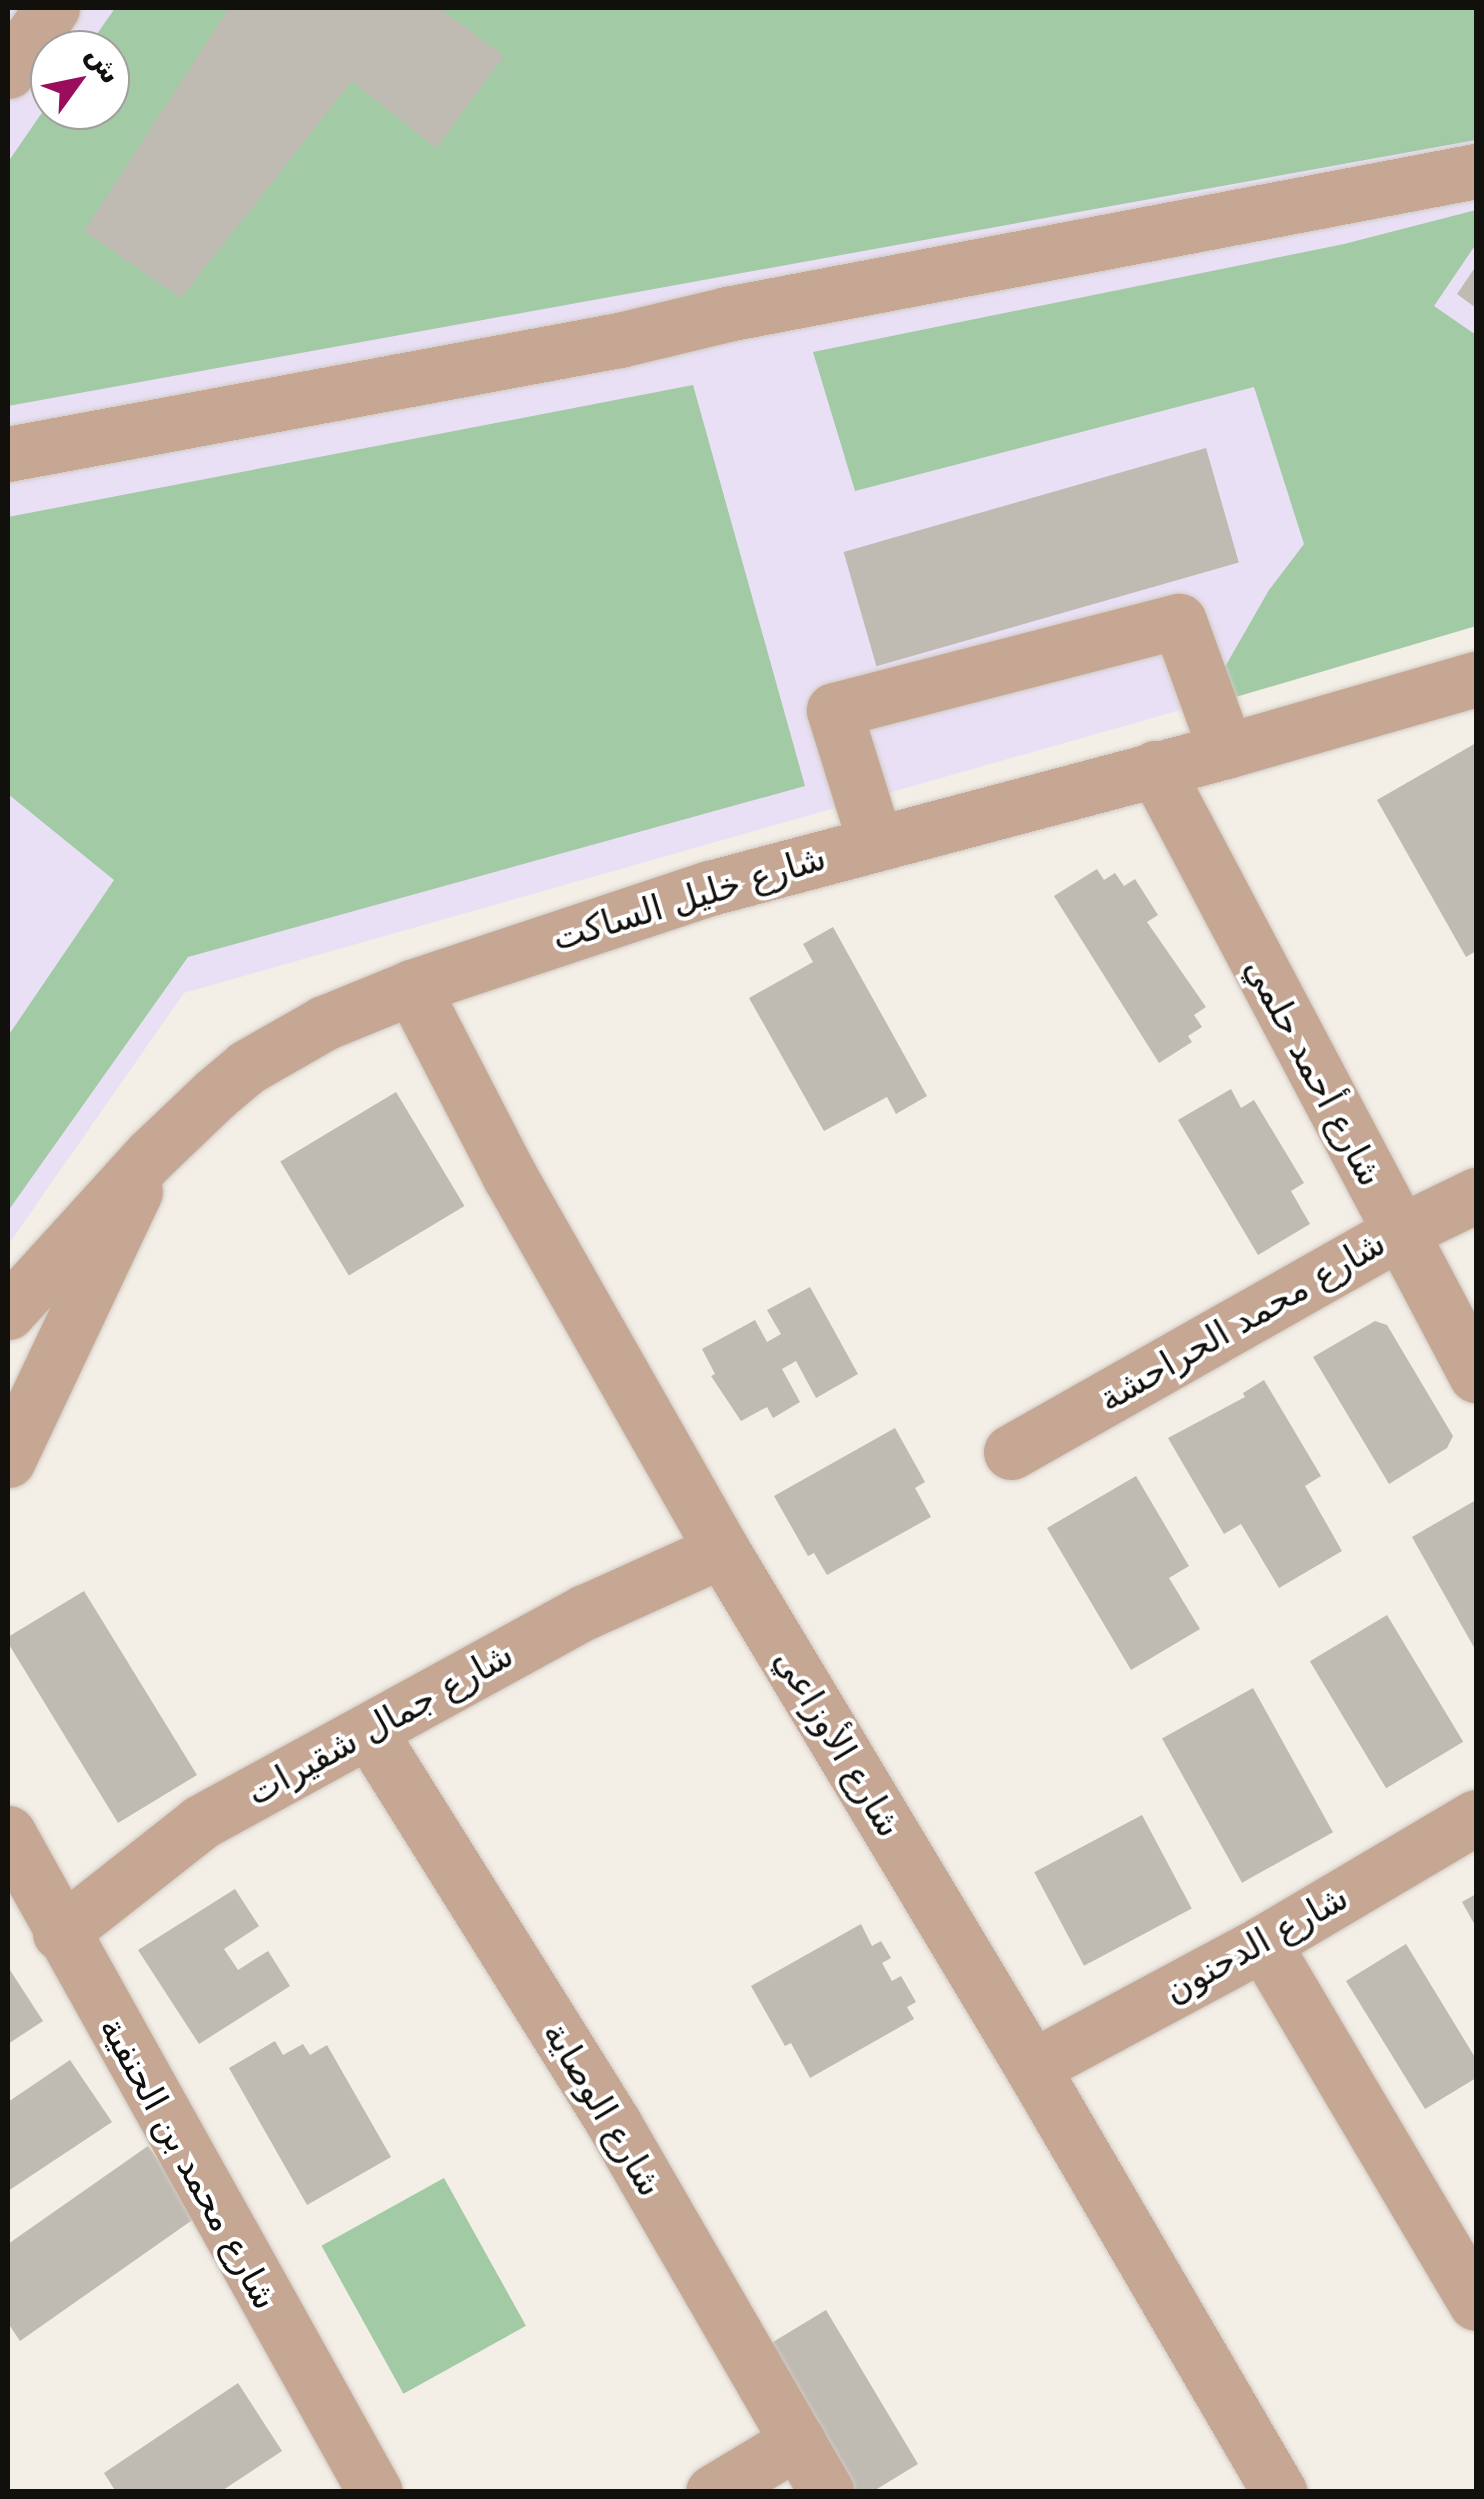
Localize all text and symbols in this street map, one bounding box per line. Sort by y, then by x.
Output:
north arrow [30,30,130,130]
text: ش [80,39,128,90]
street label: شارع خليل الساكت [547,836,831,960]
street label: شارع أحمد حلمي [1236,951,1392,1193]
street label: شارع محمد الحراحشة [1091,1222,1393,1420]
street label: شارع جمال شقيرات [240,1634,520,1814]
street label: شارع الأوزاعي [765,1641,911,1845]
street label: شارع الدحنون [1157,1876,1355,2012]
street label: شارع محمد بن الحنفية [91,2009,287,2317]
street label: شارع الوصاية [534,2014,672,2204]

